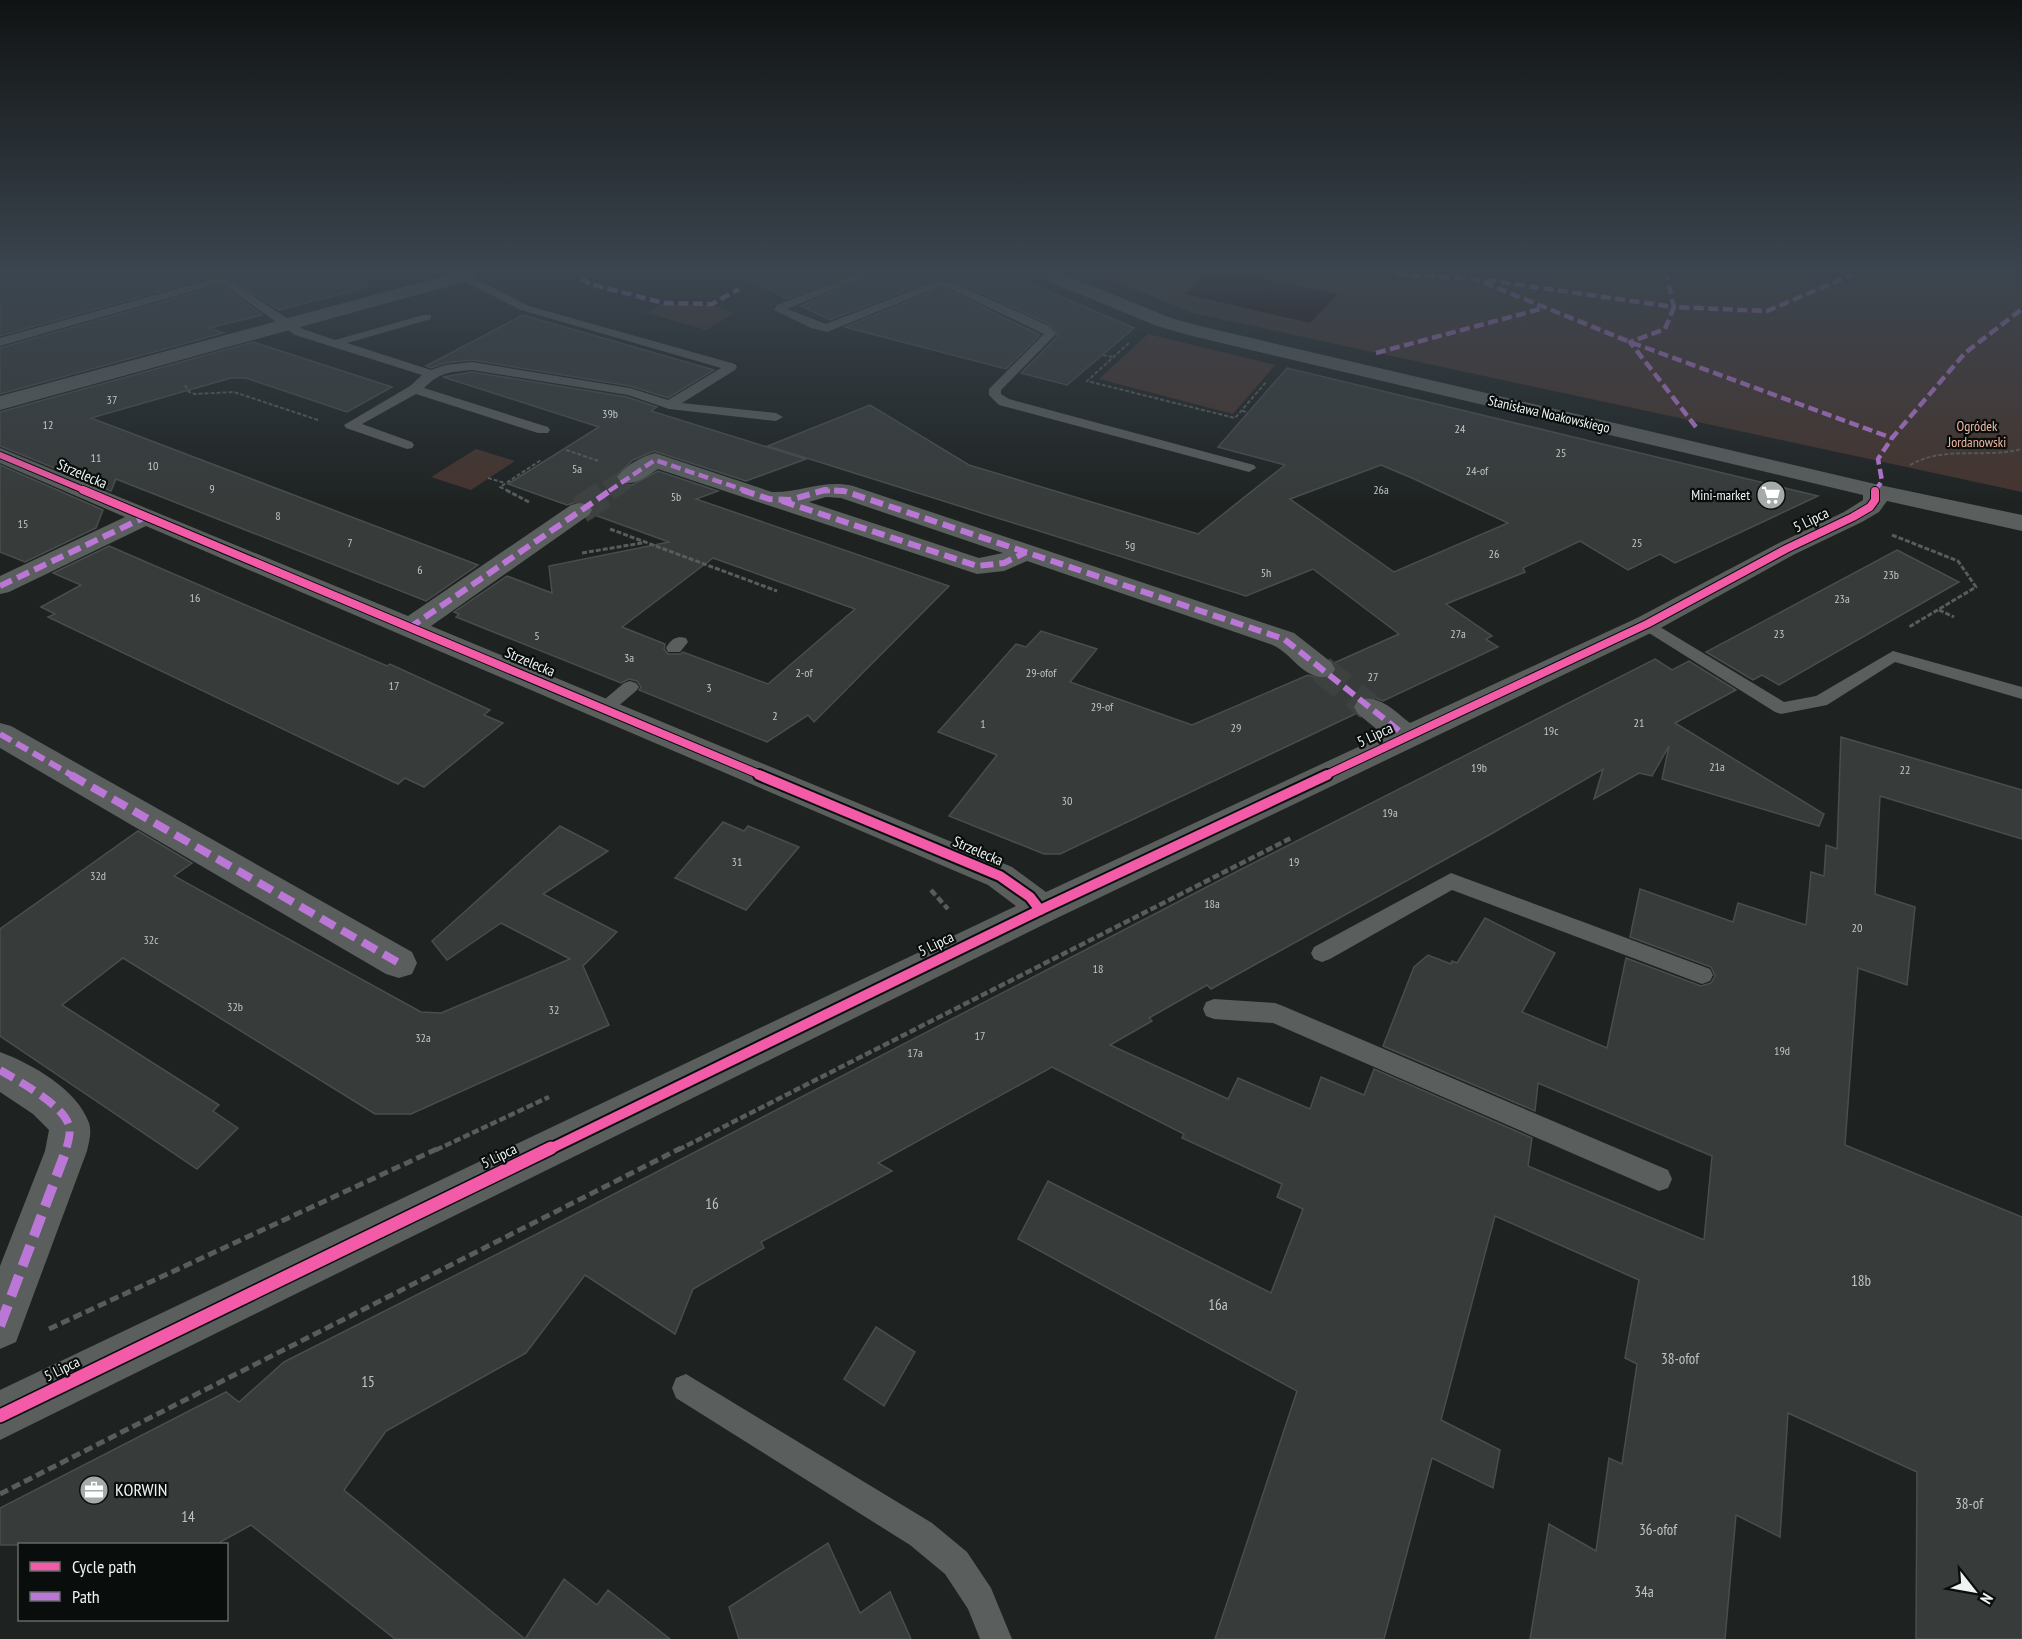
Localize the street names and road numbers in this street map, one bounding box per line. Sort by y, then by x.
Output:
street label: Stanisława Noakowskiego [1486,391,1612,437]
street label: Strzelecka [54,454,110,493]
street label: 5 Lipca [1790,503,1832,536]
street label: Strzelecka [502,642,558,681]
street label: 5 Lipca [1354,718,1396,751]
street label: Strzelecka [950,831,1006,870]
street label: 5 Lipca [915,927,957,960]
street label: 5 Lipca [478,1139,520,1172]
street label: 5 Lipca [41,1352,83,1385]

